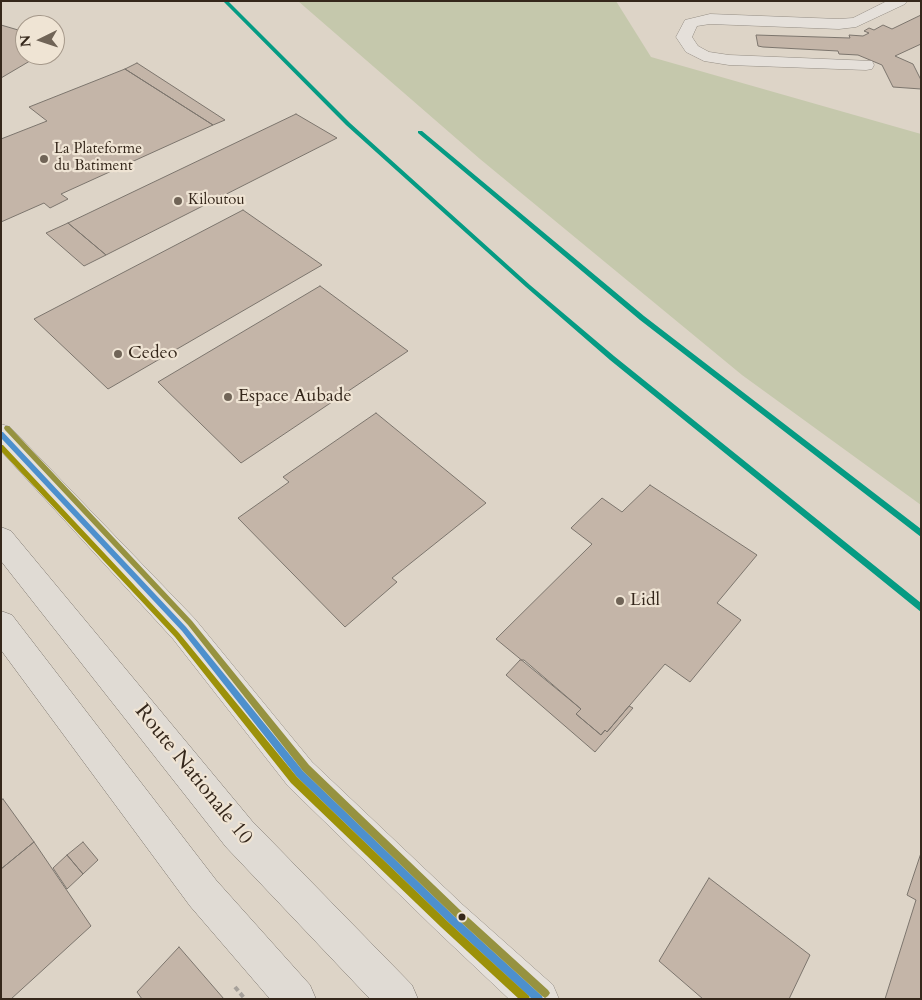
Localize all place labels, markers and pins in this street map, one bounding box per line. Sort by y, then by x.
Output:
place label: La Plateforme du Batiment [54,141,142,176]
marker: La Plateforme du Batiment [38,153,50,165]
place label: Kiloutou [188,192,245,210]
marker: Kiloutou [172,195,184,207]
place label: Cedeo [128,343,177,365]
marker: Cedeo [112,348,124,360]
place label: Espace Aubade [238,386,352,408]
marker: Espace Aubade [222,391,234,403]
place label: Lidl [630,590,660,612]
marker: Lidl [614,595,626,607]
unlabelled marker [457,912,467,922]

